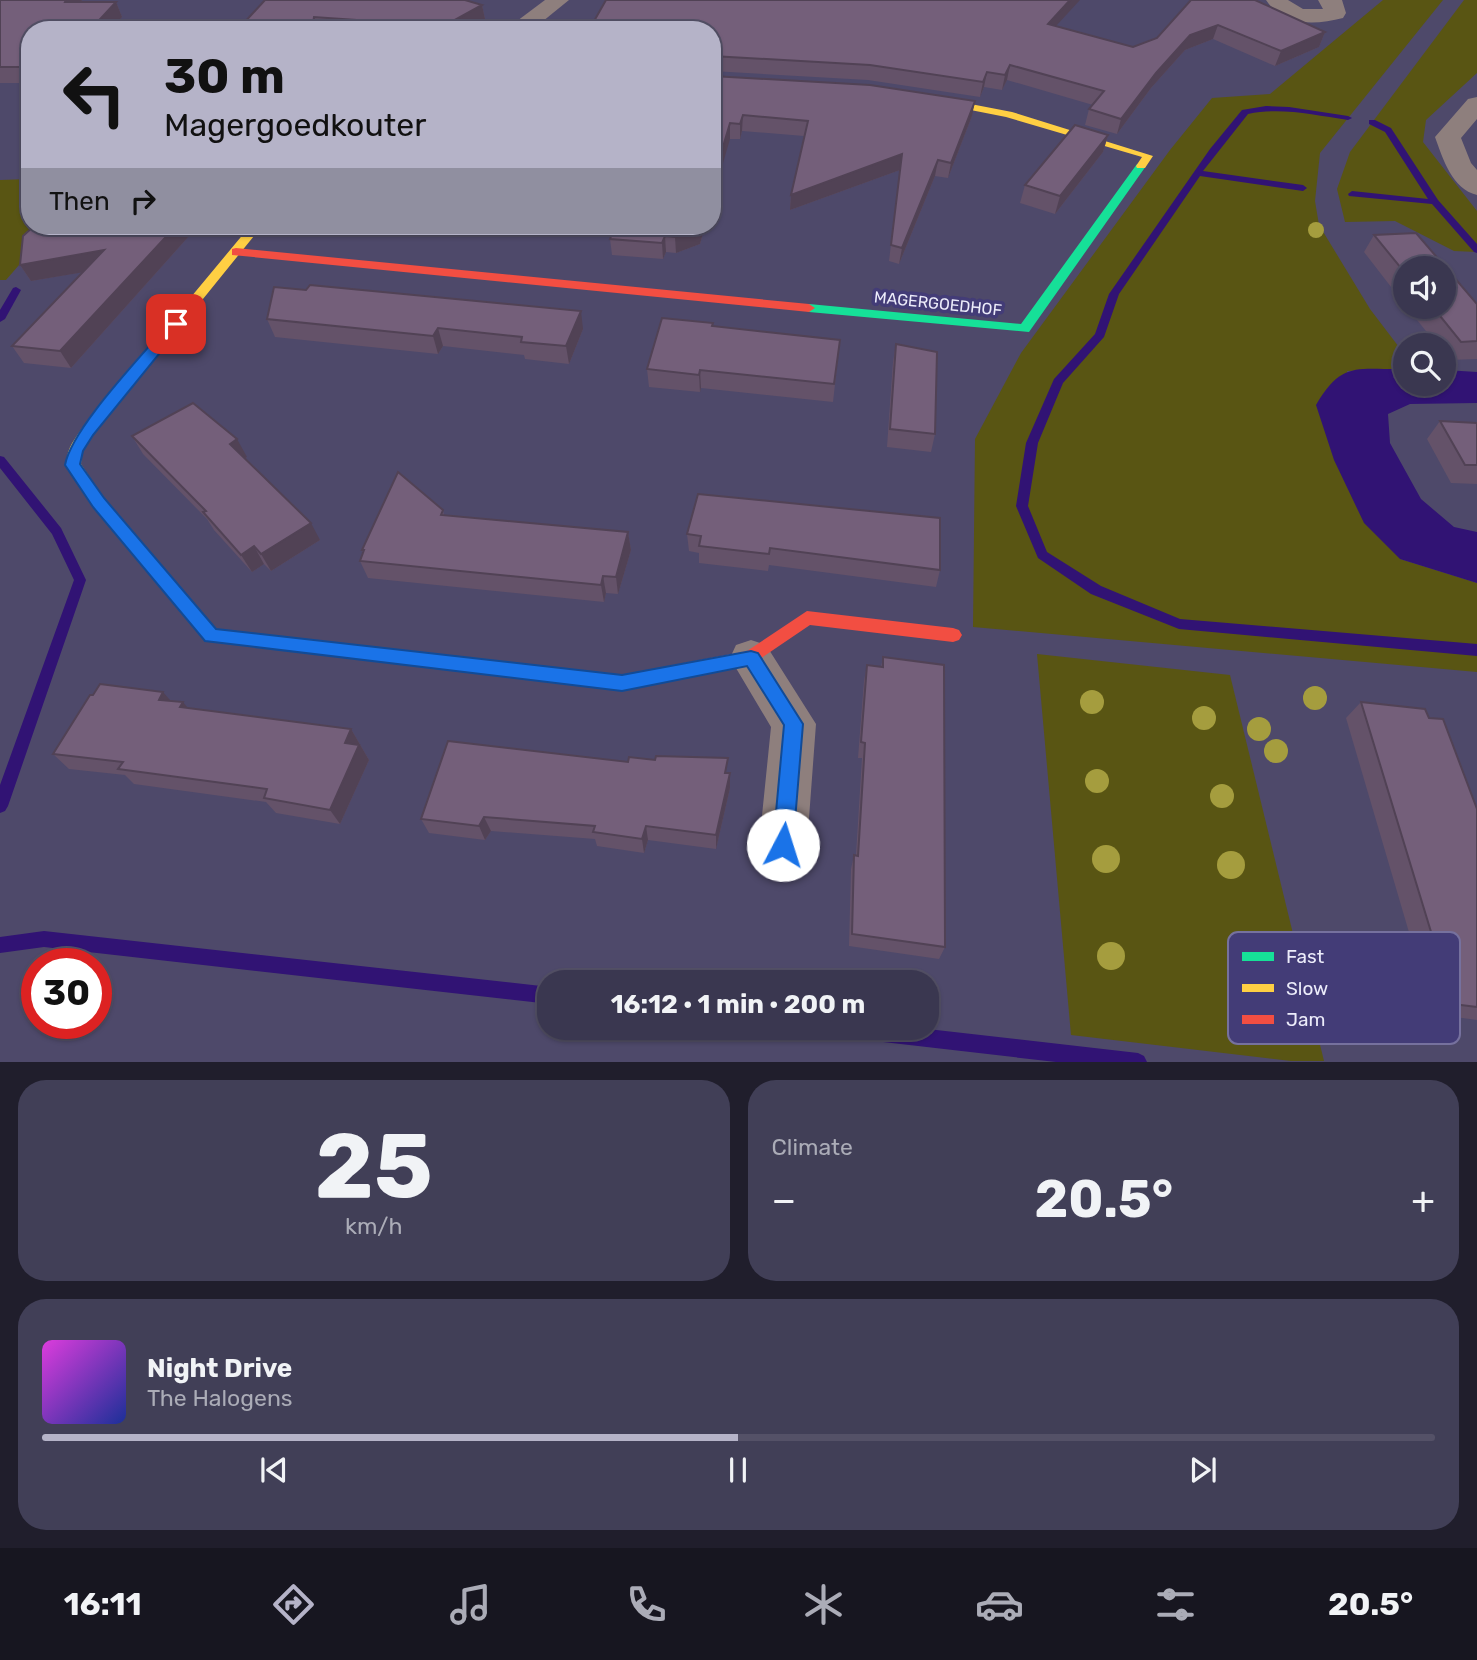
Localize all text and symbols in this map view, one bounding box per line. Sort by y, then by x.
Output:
text: 30 m [164,47,285,105]
icon: left [49,49,140,140]
text: Magergoedkouter [164,106,426,144]
icon: right [124,182,162,220]
text: Then [49,186,110,217]
map controls [1393,256,1456,396]
button: sound [1393,256,1456,319]
street label: MAGERGOEDHOF [873,287,1003,320]
pin [146,294,206,354]
icon: arrive [157,305,195,343]
button: search [1393,333,1456,396]
position arrow [746,808,820,882]
legend [1228,932,1460,1044]
text: Fast [1286,945,1325,968]
speed limit sign: 30 [21,948,112,1039]
text: Slow [1286,977,1328,1000]
text: 16:12 · 1 min · 200 m [611,989,865,1020]
text: Jam [1286,1008,1325,1031]
text: 25 [315,1112,433,1220]
text: Climate [772,1133,853,1161]
text: 20.5° [1035,1168,1173,1230]
text: − [772,1177,796,1223]
text: + [1411,1177,1435,1223]
text: km/h [345,1212,402,1240]
text: Night Drive [147,1353,292,1384]
text: The Halogens [147,1384,293,1412]
icon: previous [255,1451,293,1489]
icon: pause [719,1451,757,1489]
icon: next [1184,1451,1222,1489]
icon: directions [269,1580,318,1629]
icon: music [446,1580,495,1629]
icon: phone [622,1580,671,1629]
icon: climate [799,1580,848,1629]
icon: car [975,1580,1024,1629]
icon: filters [1151,1580,1200,1629]
text: 16:11 [64,1585,142,1623]
text: 20.5° [1328,1585,1413,1623]

